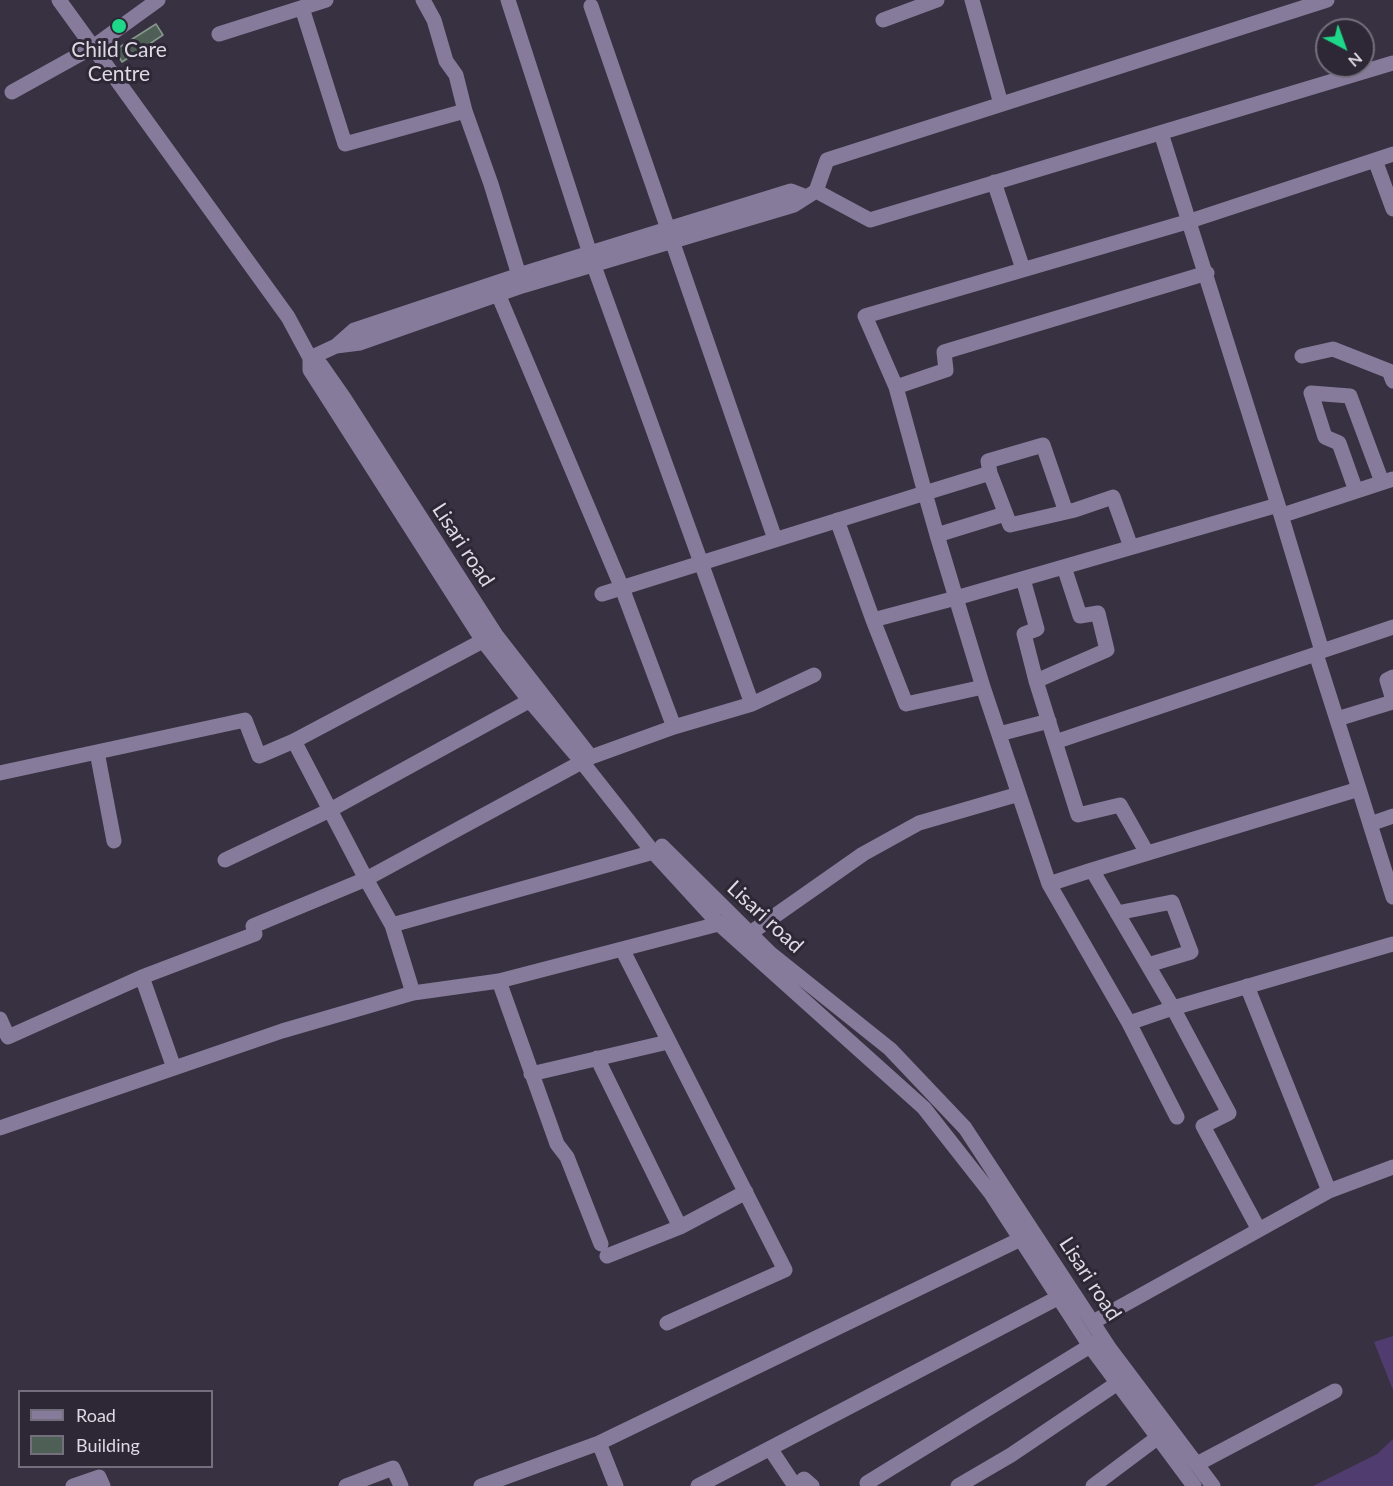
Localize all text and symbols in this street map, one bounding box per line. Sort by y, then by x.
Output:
marker: Child Care Centre [110,17,128,35]
north arrow [1315,18,1375,78]
place label: Child Care Centre [71,37,167,87]
text: N [1345,49,1367,72]
street label: Lisari road [427,498,499,592]
street label: Lisari road [722,875,808,959]
street label: Lisari road [1054,1232,1126,1326]
legend [18,1390,213,1468]
text: Road [76,1404,116,1426]
text: Building [76,1434,140,1456]

